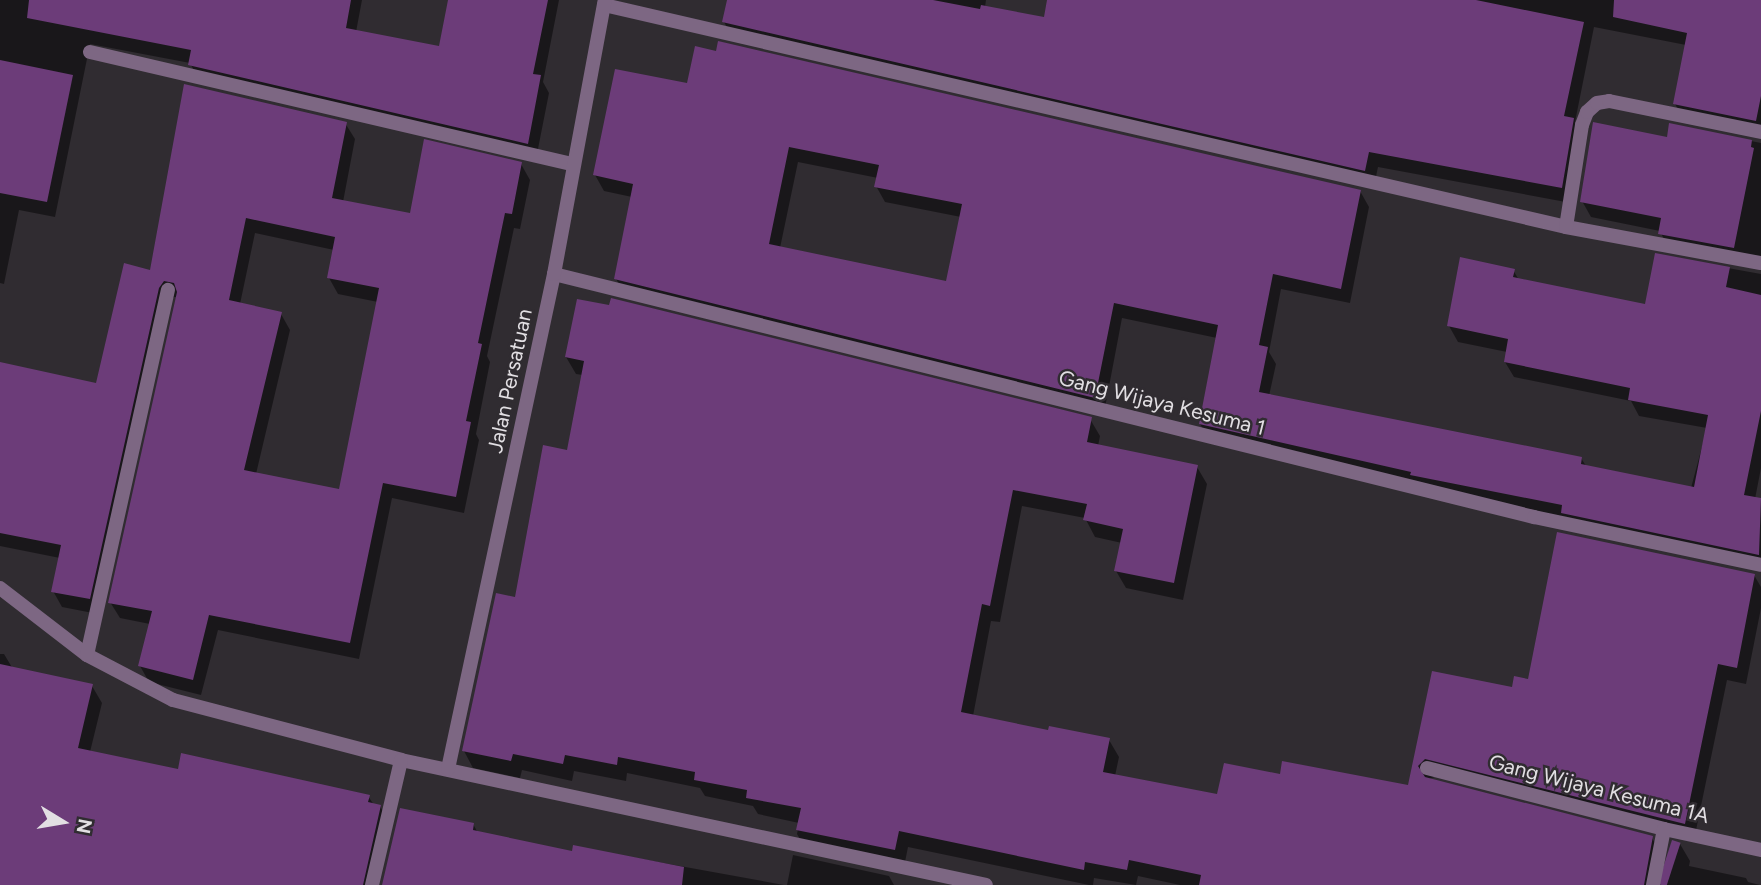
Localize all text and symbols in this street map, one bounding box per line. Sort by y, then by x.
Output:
street label: Jalan Persatuan [482,307,538,455]
street label: Gang Wijaya Kesuma 1 [1056,365,1268,441]
street label: Gang Wijaya Kesuma 1A [1486,749,1712,829]
north arrow [28,787,98,857]
text: N [71,817,97,836]

